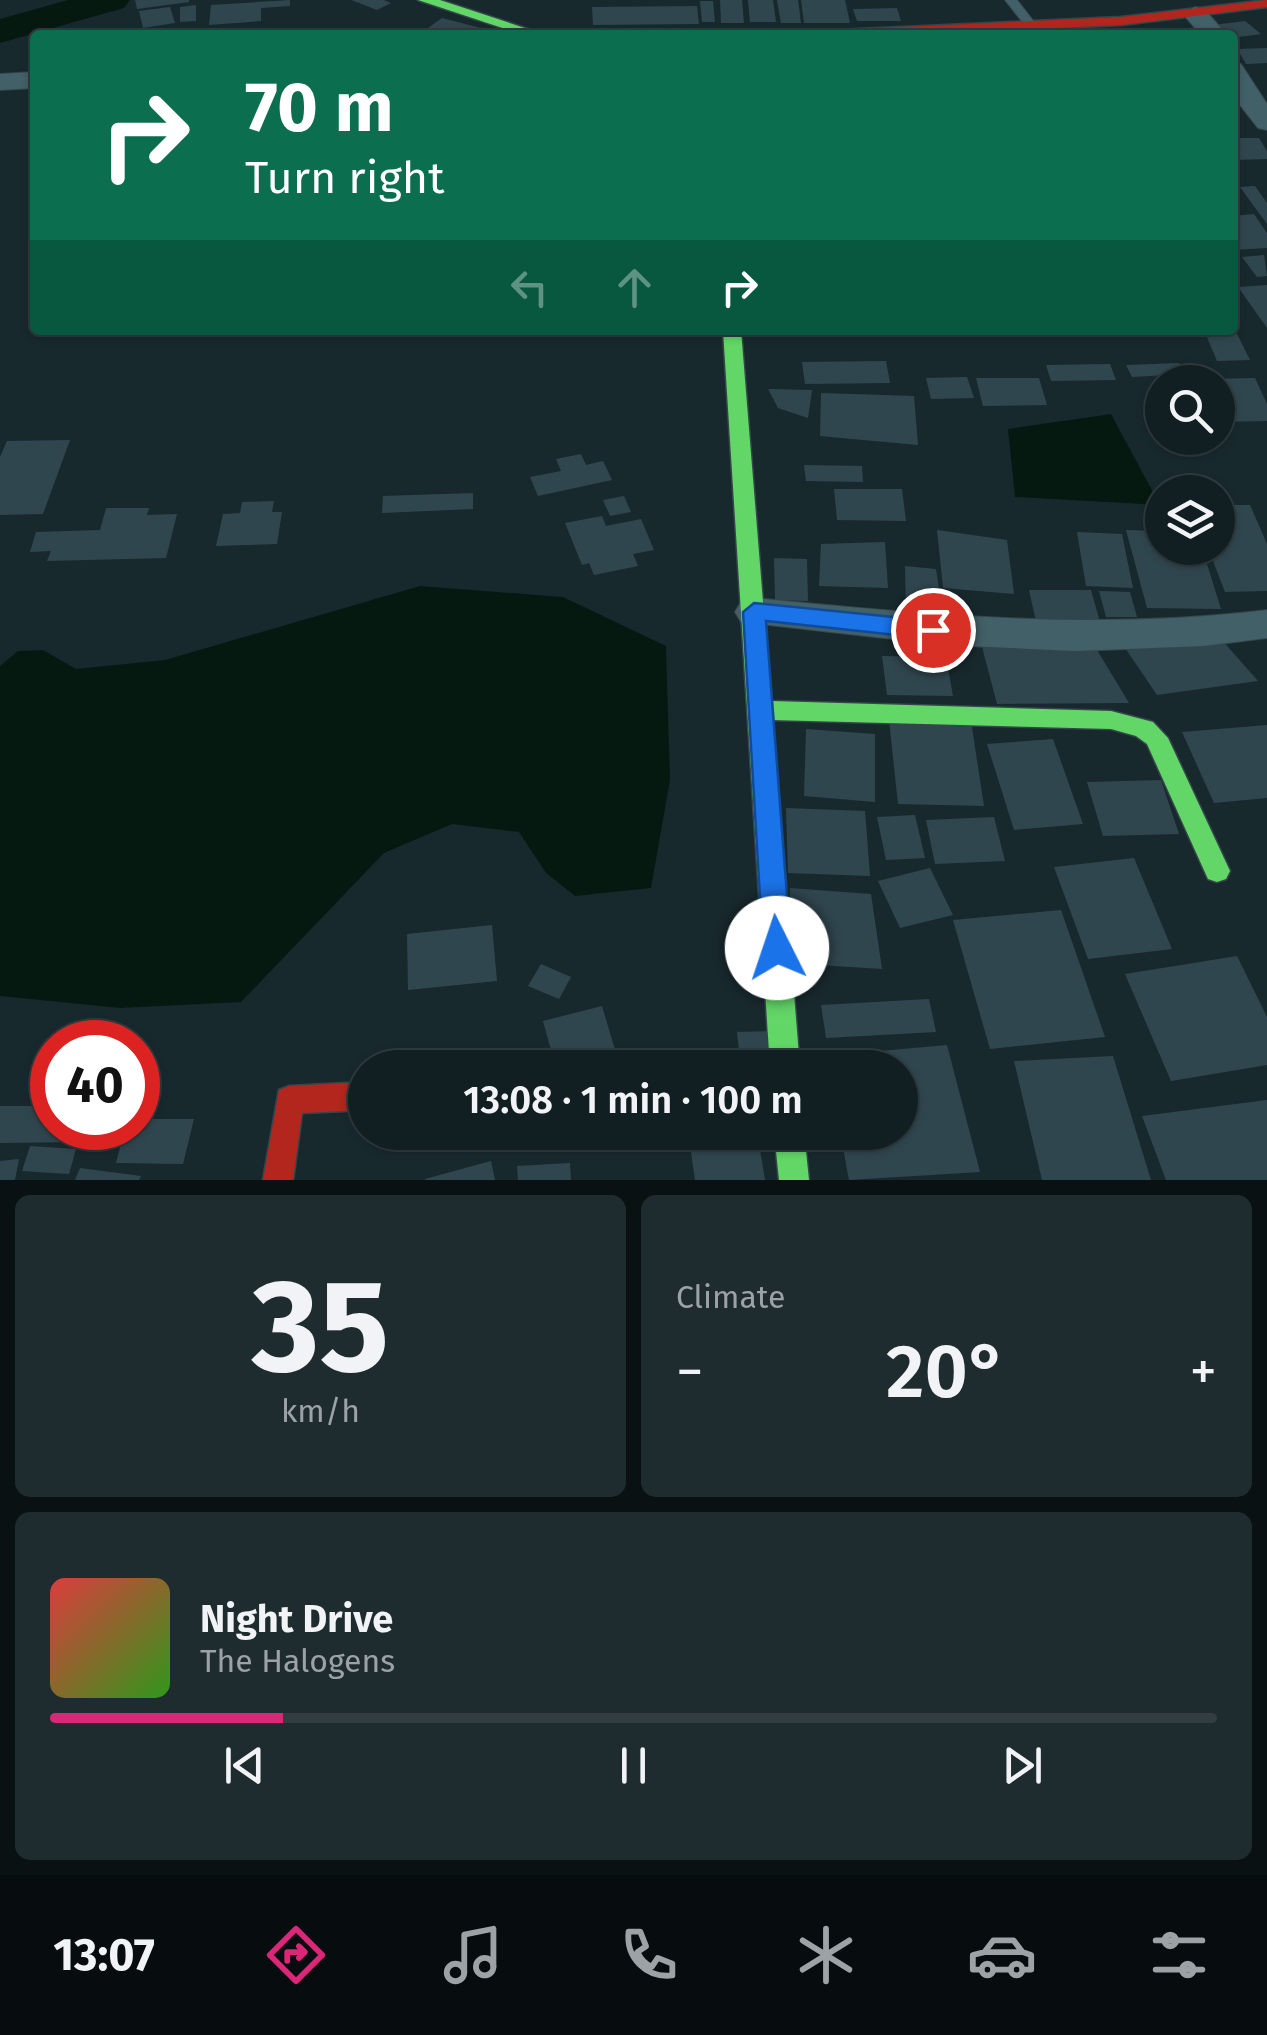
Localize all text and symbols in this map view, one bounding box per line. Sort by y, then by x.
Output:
text: 70 m [245,66,394,150]
icon: right [80,70,210,200]
text: Turn right [245,151,444,205]
icon: left [502,260,557,315]
icon: ahead [607,260,662,315]
icon: right [712,260,767,315]
map controls [1145,365,1235,565]
button: search [1145,365,1235,455]
button: layers [1145,475,1235,565]
pin [891,588,976,673]
icon: arrive [906,603,961,658]
position arrow [725,896,829,1000]
speed limit sign: 40 [30,1020,160,1150]
text: 13:08 · 1 min · 100 m [463,1077,803,1123]
text: 35 [252,1249,389,1405]
text: Climate [676,1278,785,1316]
text: 20° [886,1327,1007,1417]
text: − [676,1339,704,1405]
text: + [1190,1339,1217,1405]
text: km/h [281,1392,360,1430]
text: Night Drive [200,1596,393,1642]
text: The Halogens [200,1642,395,1680]
icon: previous [217,1738,272,1793]
icon: pause [606,1738,661,1793]
icon: next [995,1738,1050,1793]
icon: directions [261,1920,331,1990]
icon: music [438,1920,508,1990]
icon: phone [614,1920,684,1990]
icon: climate [791,1920,861,1990]
icon: car [967,1920,1037,1990]
icon: filters [1144,1920,1214,1990]
text: 13:07 [53,1928,155,1982]

